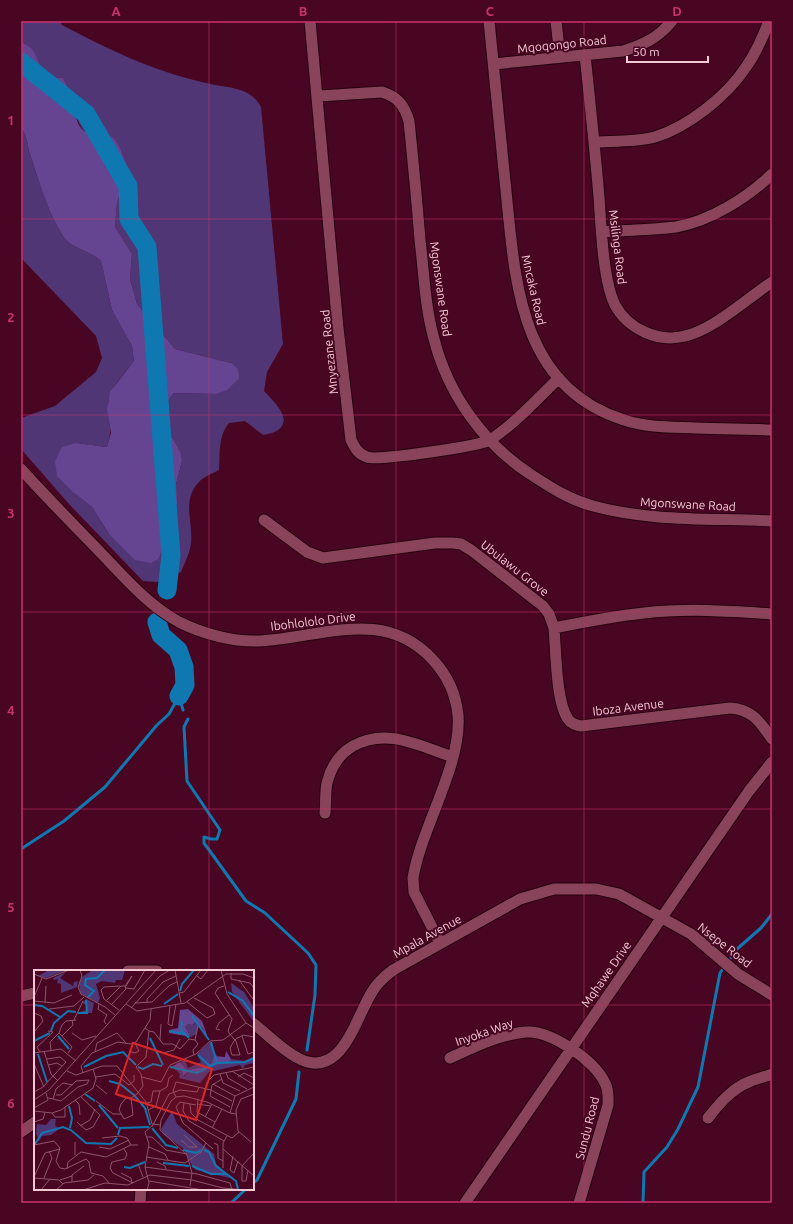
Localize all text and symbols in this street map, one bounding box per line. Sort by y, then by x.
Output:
text: A [111,4,121,18]
text: B [299,4,308,18]
text: C [486,4,495,18]
text: D [672,4,682,18]
street label: Mqoqongo Road [517,33,607,55]
scale bar [627,38,708,64]
text: 50 m [633,45,660,58]
text: 1 [7,113,15,127]
street label: Msilinga Road [607,209,629,285]
street label: Mgonswane Road [428,241,454,337]
street label: Mncaka Road [520,254,548,326]
street label: Mnyezane Road [318,309,340,395]
text: 2 [7,310,15,324]
street label: Mgonswane Road [640,495,736,513]
text: 3 [7,506,15,520]
street label: Ubulawu Grove [479,538,551,598]
street label: Ibohlololo Drive [270,609,356,633]
street label: Iboza Avenue [592,696,664,718]
text: 4 [7,703,15,717]
text: 5 [7,900,15,914]
street label: Mpala Avenue [391,912,463,960]
street label: Nsepe Road [696,920,754,970]
street label: Mqhawe Drive [578,939,634,1009]
inset map [34,970,254,1190]
street label: Inyoka Way [453,1016,515,1048]
street label: Sundu Road [573,1095,601,1161]
text: 6 [7,1096,15,1110]

